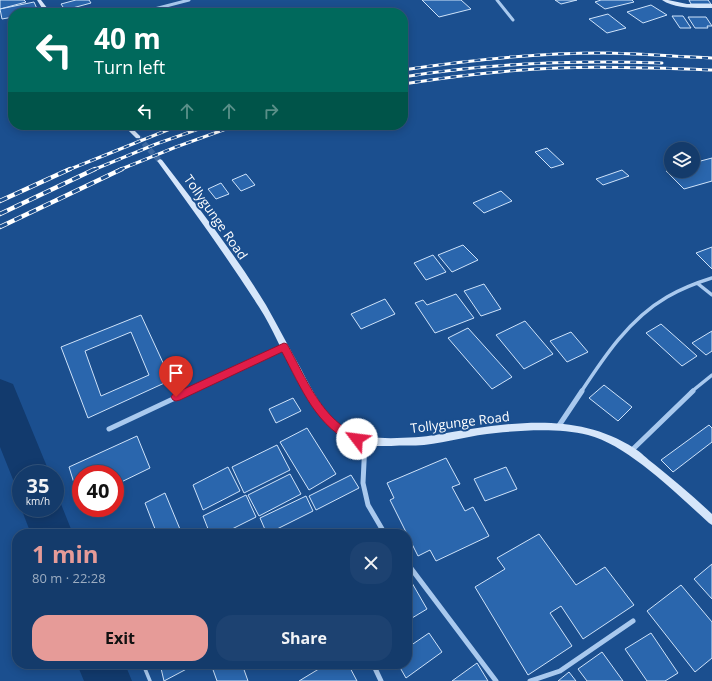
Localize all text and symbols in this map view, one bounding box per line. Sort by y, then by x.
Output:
text: 40 m [94,19,161,57]
icon: left [28,24,80,76]
text: Turn left [94,55,165,79]
icon: left [134,100,156,122]
icon: ahead [176,100,198,122]
icon: ahead [218,100,240,122]
icon: right [260,100,282,122]
map controls [664,142,700,178]
button: layers [664,142,700,178]
street label: Tollygunge Road [180,171,252,263]
pin [159,356,193,397]
icon: arrive [165,362,187,384]
street label: Tollygunge Road [409,407,511,437]
position arrow [336,418,378,460]
speed limit sign: 40 [72,465,124,517]
text: 35 [27,472,49,499]
text: km/h [26,494,50,508]
text: 1 min [32,537,99,570]
button: close [350,542,392,584]
text: 80 m · 22:28 [32,569,106,587]
button: Exit [32,615,208,661]
button: Share [216,615,392,661]

